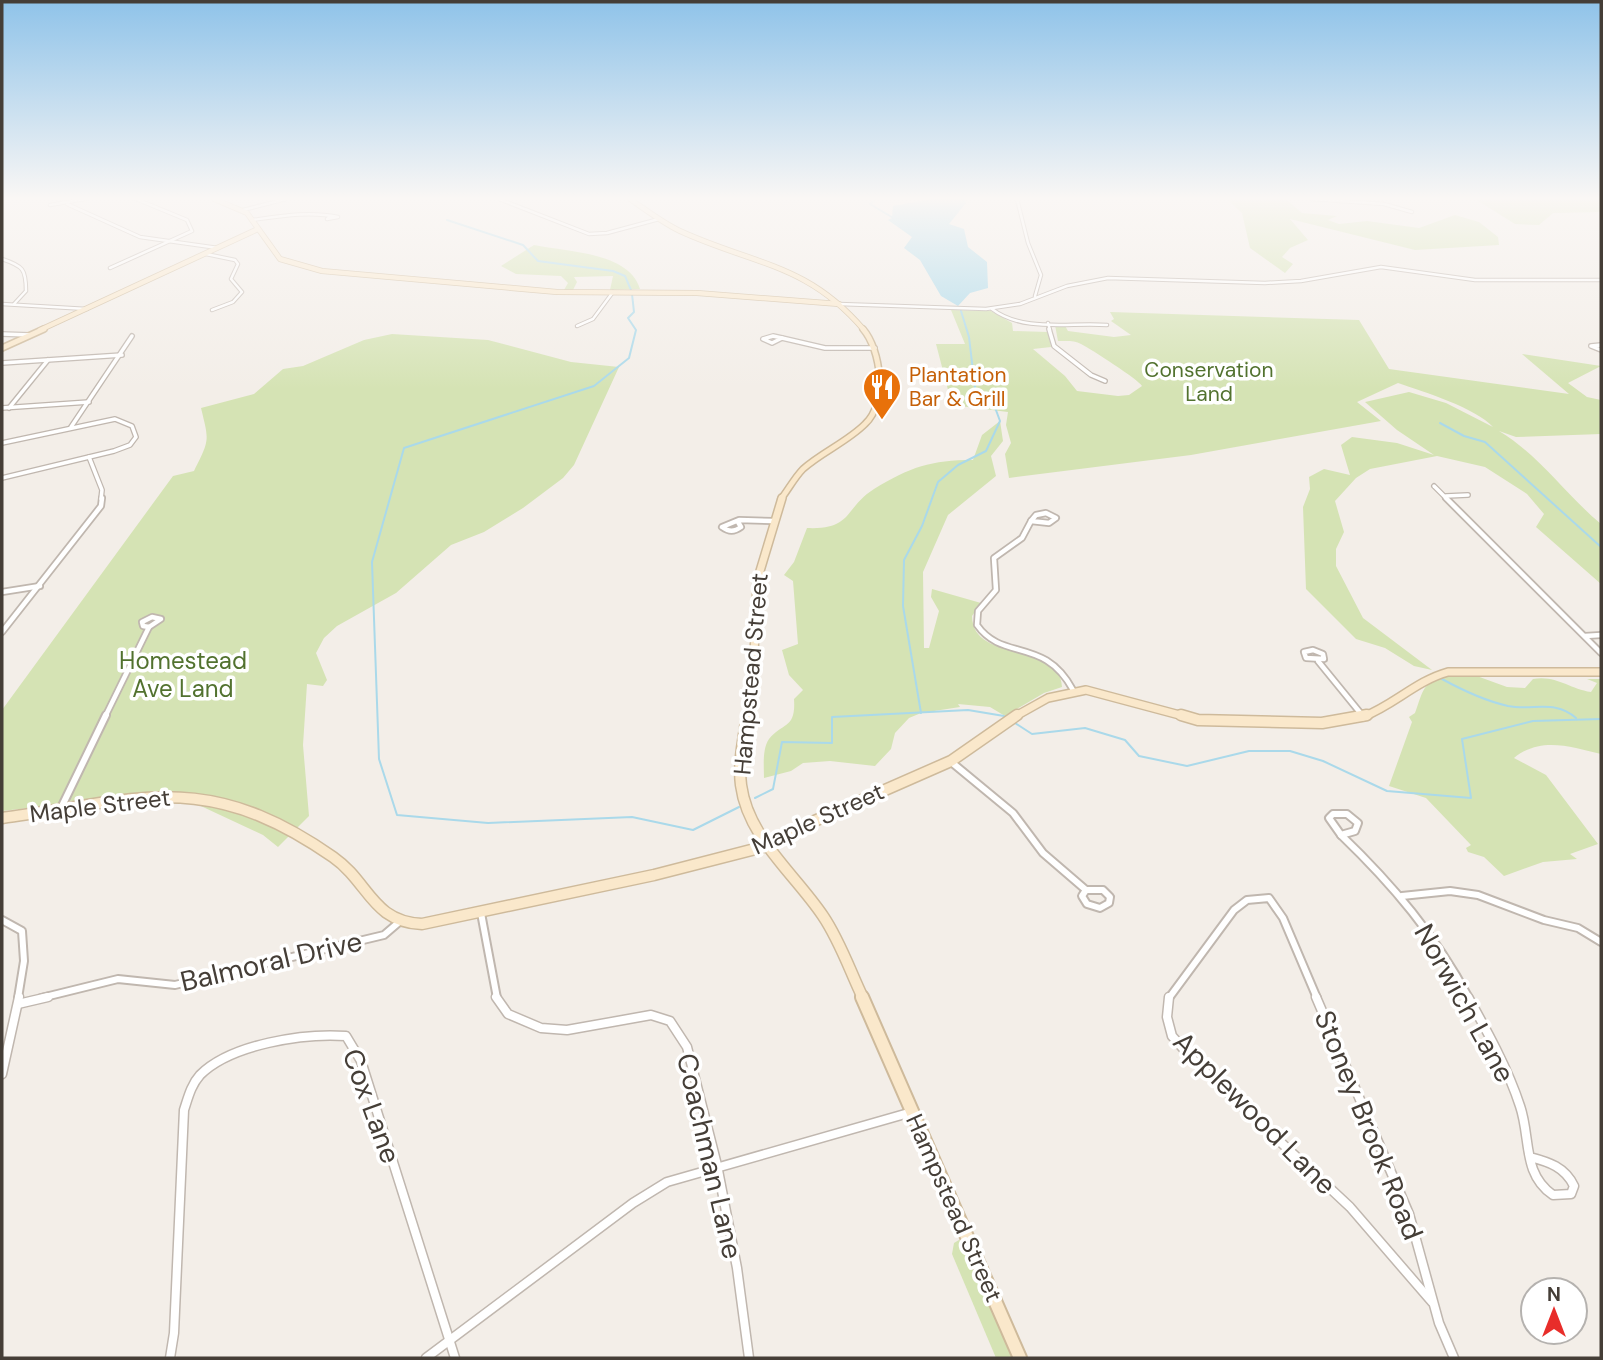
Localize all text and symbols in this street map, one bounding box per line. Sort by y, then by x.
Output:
park label: Conservation Land [1144,356,1274,408]
place label: Plantation Bar & Grill [909,361,1006,413]
restaurant icon: Plantation Bar & Grill [861,366,903,421]
street label: Hampstead Street [726,572,775,776]
park label: Homestead Ave Land [119,645,247,704]
street label: Maple Street [747,776,889,862]
street label: Maple Street [28,781,172,830]
street label: Norwich Lane [1406,917,1523,1089]
street label: Balmoral Drive [177,923,366,1000]
street label: Stoney Brook Road [1306,1005,1431,1245]
street label: Applewood Lane [1165,1024,1344,1203]
street label: Cox Lane [334,1044,409,1169]
street label: Coachman Lane [668,1050,751,1262]
street label: Hampstead Street [899,1109,1010,1307]
north arrow [1519,1276,1589,1346]
text: N [1547,1282,1561,1307]

